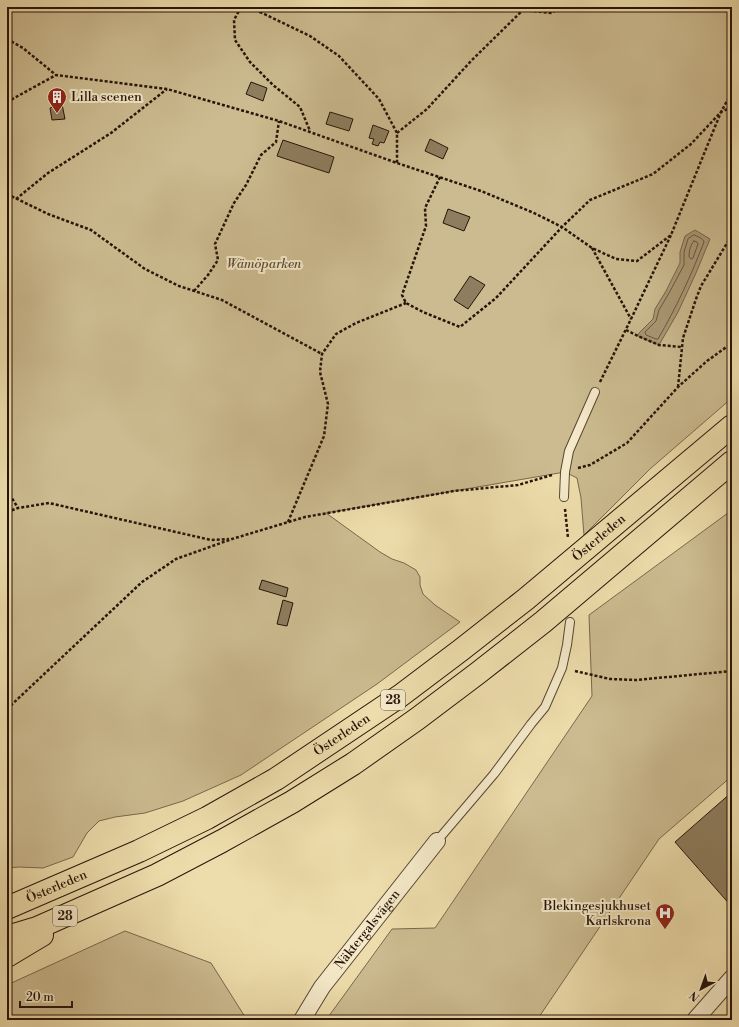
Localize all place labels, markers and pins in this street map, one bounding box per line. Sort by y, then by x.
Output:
building icon: Lilla scenen [46,86,68,114]
place label: Lilla scenen [71,89,142,105]
place label: Blekingesjukhuset Karlskrona [542,898,651,929]
hospital icon: Blekingesjukhuset Karlskrona [654,902,676,930]

